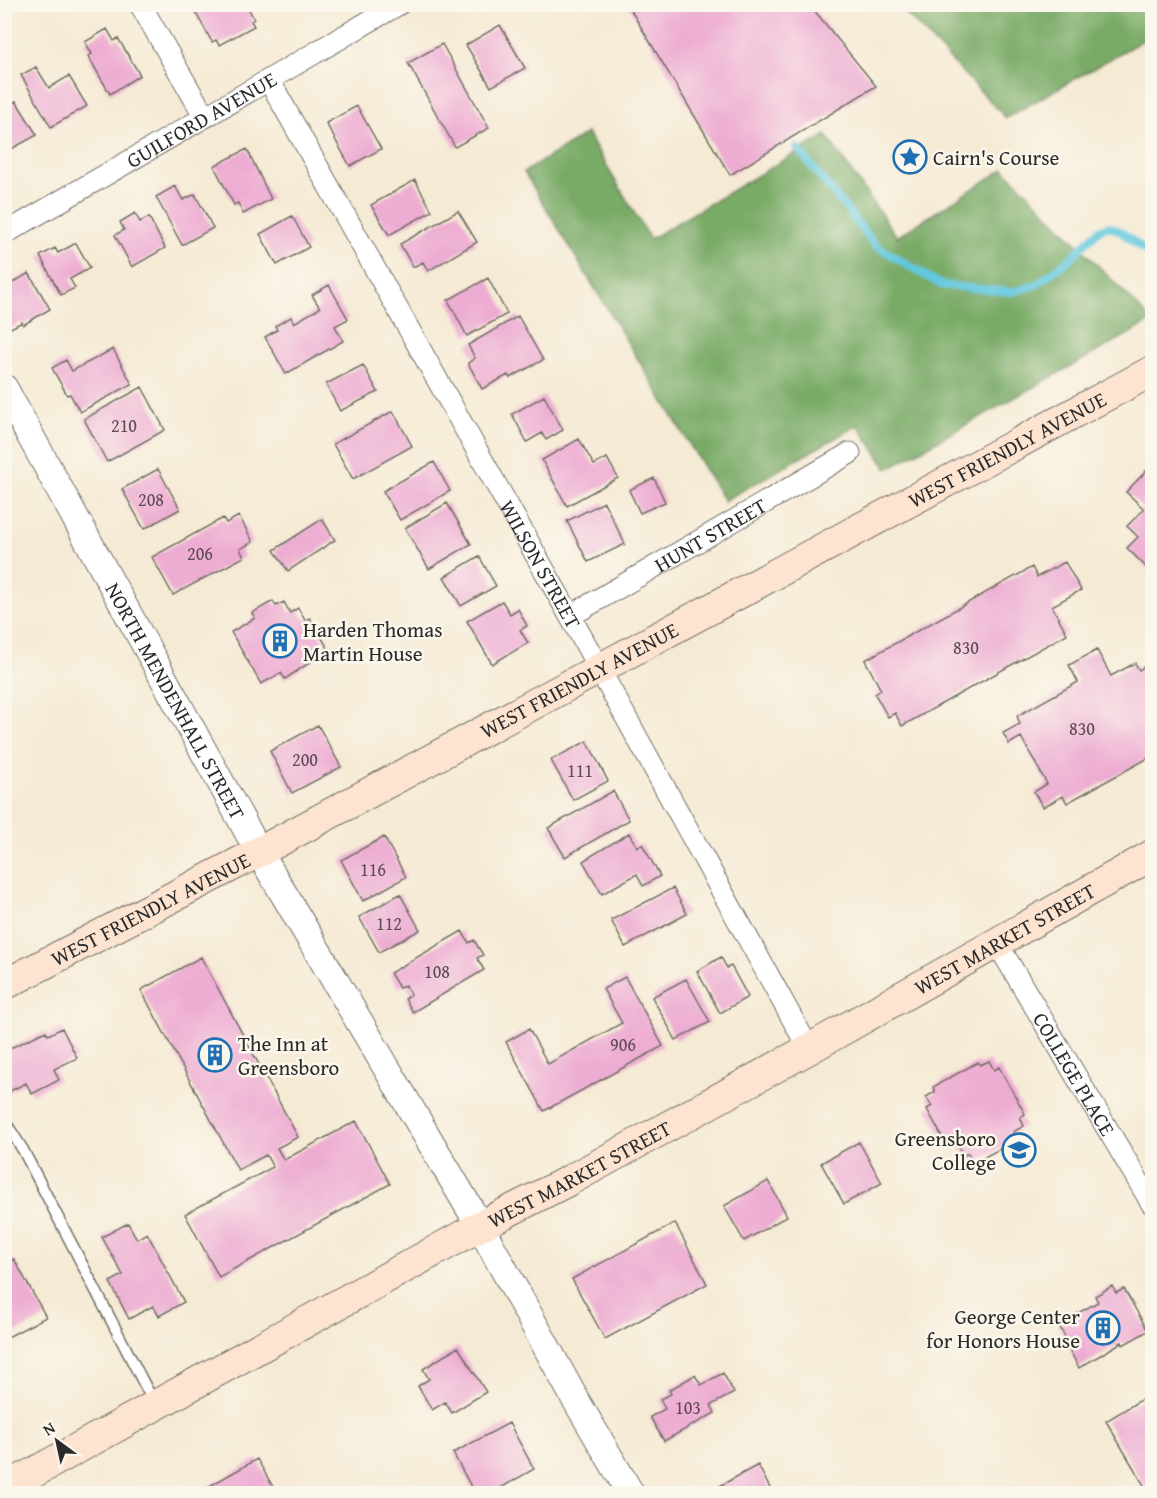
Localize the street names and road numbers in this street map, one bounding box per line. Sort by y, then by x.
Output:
street label: GUILFORD AVENUE [120,63,282,175]
street label: WEST FRIENDLY AVENUE [902,383,1112,515]
street label: HUNT STREET [648,490,772,579]
street label: WILSON STREET [492,494,589,634]
street label: NORTH MENDENHALL STREET [98,577,254,825]
street label: WEST FRIENDLY AVENUE [474,613,684,746]
street label: WEST FRIENDLY AVENUE [45,844,256,974]
street label: WEST MARKET STREET [908,875,1101,1002]
street label: COLLEGE PLACE [1026,1006,1124,1142]
street label: WEST MARKET STREET [482,1112,677,1235]

